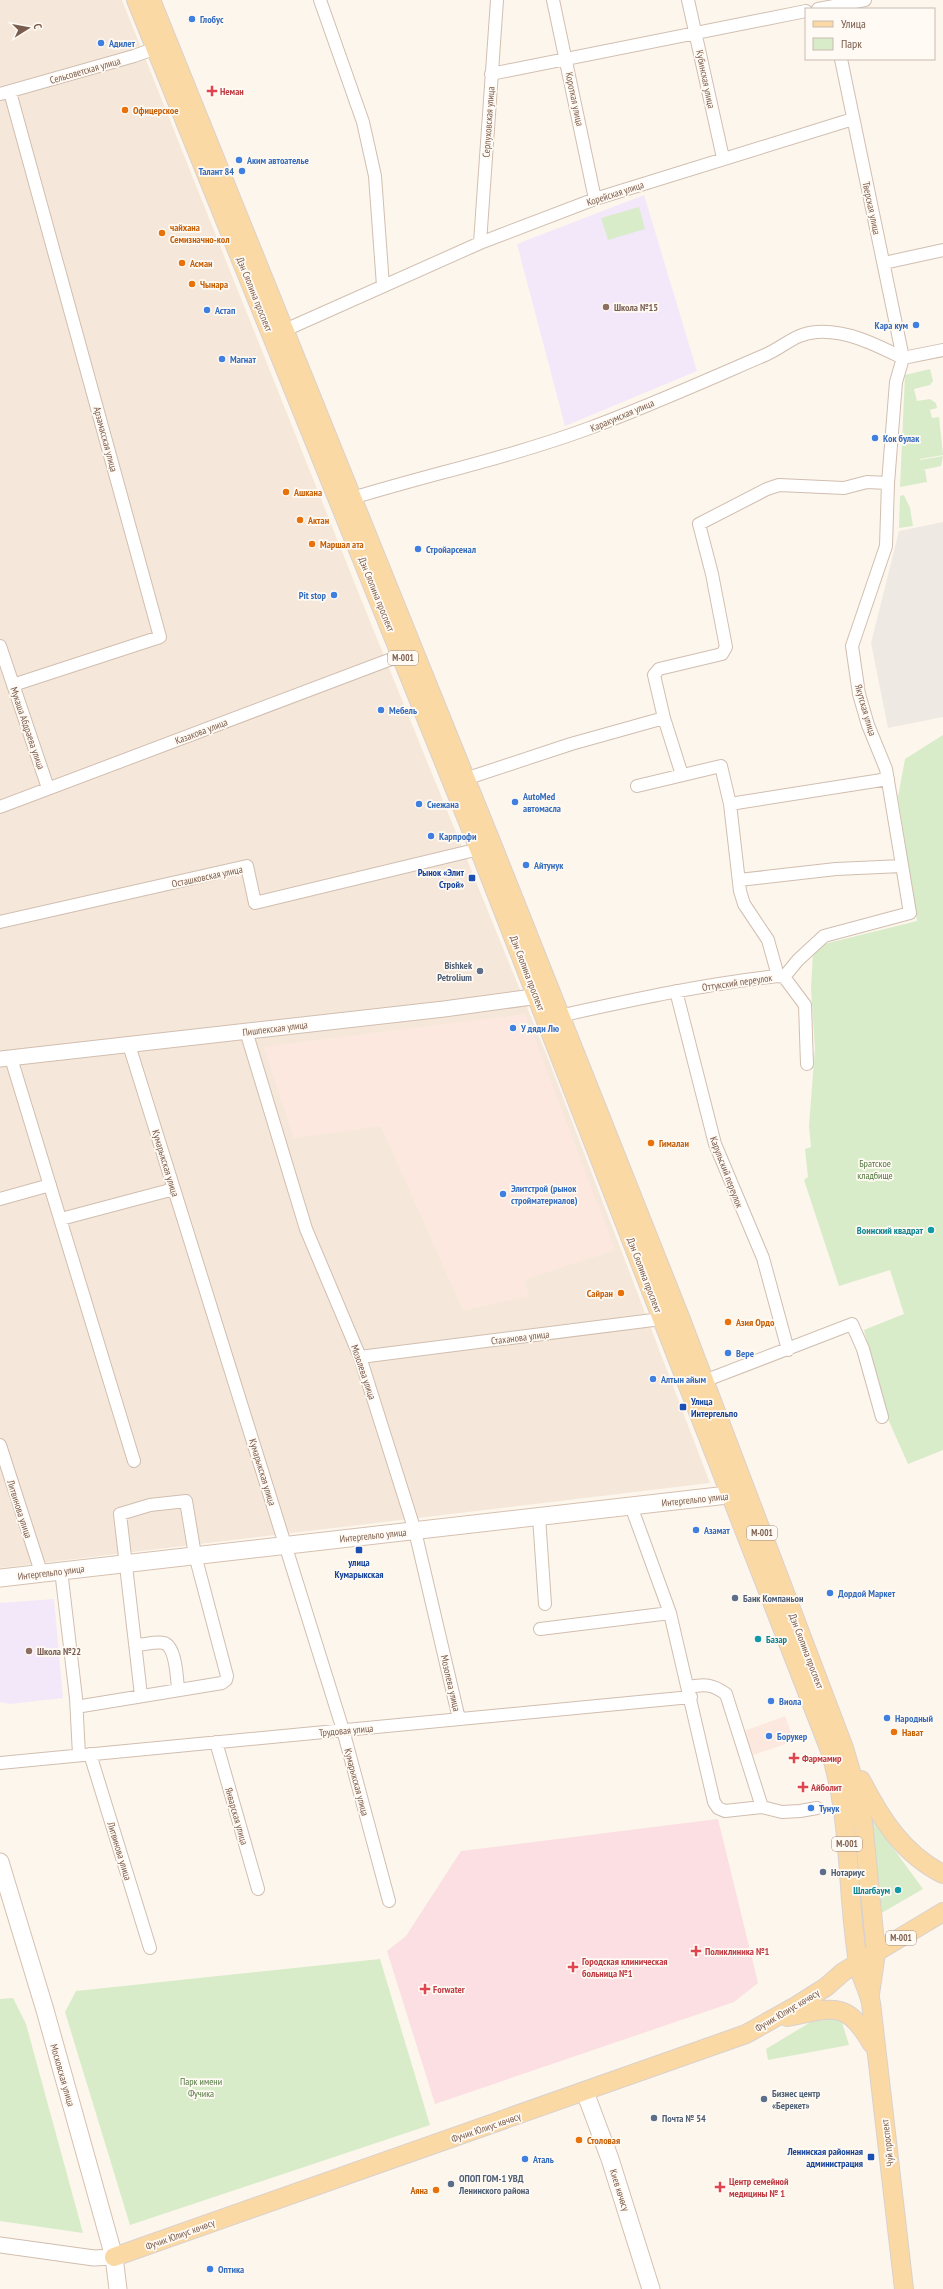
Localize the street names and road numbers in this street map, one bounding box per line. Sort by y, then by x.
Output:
street label: Кубинская улица [693,49,718,110]
street label: Сельсоветская улица [48,54,122,87]
street label: Короткая улица [562,71,587,127]
street label: Серпуховская улица [480,86,497,158]
street label: Корейская улица [585,178,645,209]
street label: Тверская улица [860,180,883,236]
street label: Дэн Сяопина проспект [234,255,276,334]
street label: Каракумская улица [588,396,656,435]
street label: Арзамасская улица [91,405,120,473]
street label: Дэн Сяопина проспект [356,555,398,634]
road number: M-001 [388,651,418,665]
street label: Якутская улица [852,683,879,738]
street label: Мукаша Абдраева улица [7,685,48,771]
street label: Казакова улица [173,716,229,747]
street label: Осташковская улица [170,863,244,890]
street label: Дэн Сяопина проспект [507,934,548,1013]
street label: Оттукский переулок [701,971,773,994]
street label: Пишпекская улица [242,1018,308,1039]
street label: Кумарыкская улица [149,1128,182,1198]
street label: Карульский переулок [707,1135,746,1210]
street label: Дэн Сяопина проспект [624,1236,665,1315]
street label: Стаханова улица [490,1327,550,1348]
street label: Мозолева улица [348,1343,379,1401]
street label: Кумарыкская улица [246,1437,279,1507]
street label: Литвинова улица [4,1478,35,1540]
street label: Интергельпо улица [661,1490,729,1509]
street label: Интергельпо улица [339,1526,407,1545]
road number: M-001 [747,1526,777,1540]
street label: Интергельпо улица [17,1562,85,1583]
street label: Дэн Сяопина проспект [786,1612,827,1691]
street label: Мозолева улица [438,1654,463,1713]
street label: Трудовая улица [318,1722,374,1739]
street label: Кумарыкская улица [341,1747,372,1817]
street label: Январская улица [222,1786,251,1846]
street label: Литвинова улица [104,1819,135,1882]
road number: M-001 [832,1837,862,1851]
road number: М-001 [886,1931,916,1945]
street label: Фучик Юлиус көчөсү [753,1986,822,2035]
street label: Московская улица [47,2042,78,2108]
street label: Фучик Юлиус көчөсү [450,2109,523,2145]
street label: Чуй проспект [878,2118,897,2167]
street label: Киев көчөсү [607,2168,632,2213]
street label: Фучик Юлиус көчөсү [144,2216,217,2253]

